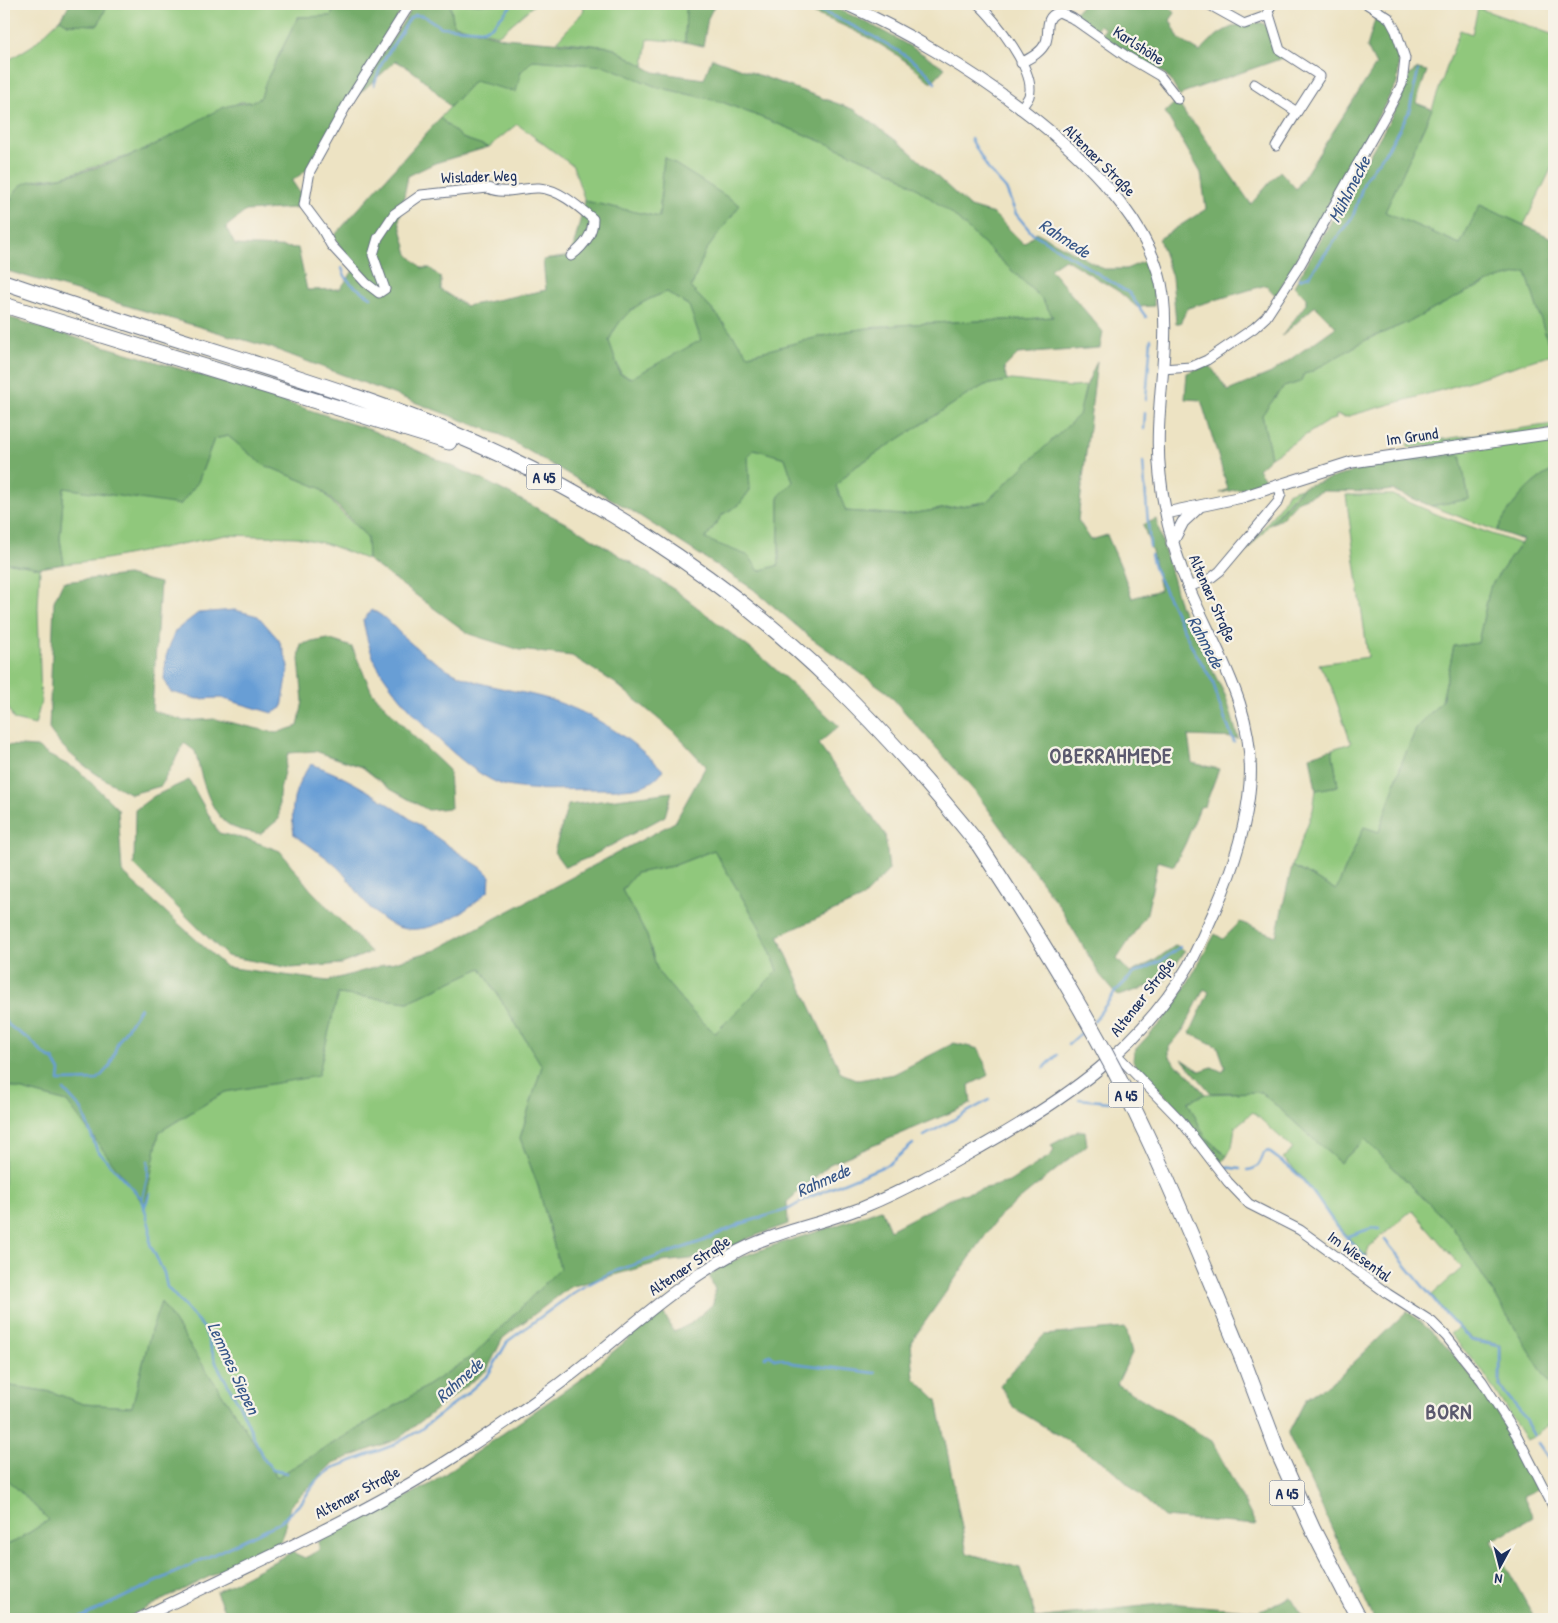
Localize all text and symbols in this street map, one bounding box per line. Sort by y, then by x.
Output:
street label: Karlshöhe [1109,20,1170,70]
street label: Altenaer Straße [1059,119,1141,201]
water label: Mühlmecke [1322,151,1377,226]
street label: Wislader Weg [441,164,517,188]
water label: Rahmede [1035,212,1096,264]
street label: Im Grund [1385,421,1439,451]
road number: A 45 [526,464,562,490]
street label: Altenaer Straße [1184,551,1242,646]
water label: Rahmede [1182,611,1231,673]
district label: OBERRAHMEDE [1050,741,1172,770]
street label: Altenaer Straße [1104,953,1180,1041]
road number: A 45 [1108,1082,1144,1108]
water label: Rahmede [792,1157,855,1203]
street label: Im Wiesental [1324,1225,1397,1287]
street label: Altenaer Straße [644,1229,735,1300]
water label: Lemmes Siepen [202,1318,267,1420]
water label: Rahmede [430,1351,489,1408]
district label: BORN [1425,1397,1473,1426]
street label: Altenaer Straße [310,1460,404,1524]
road number: A 45 [1270,1480,1304,1506]
north arrow [1476,1540,1526,1590]
text: N [1493,1569,1503,1589]

